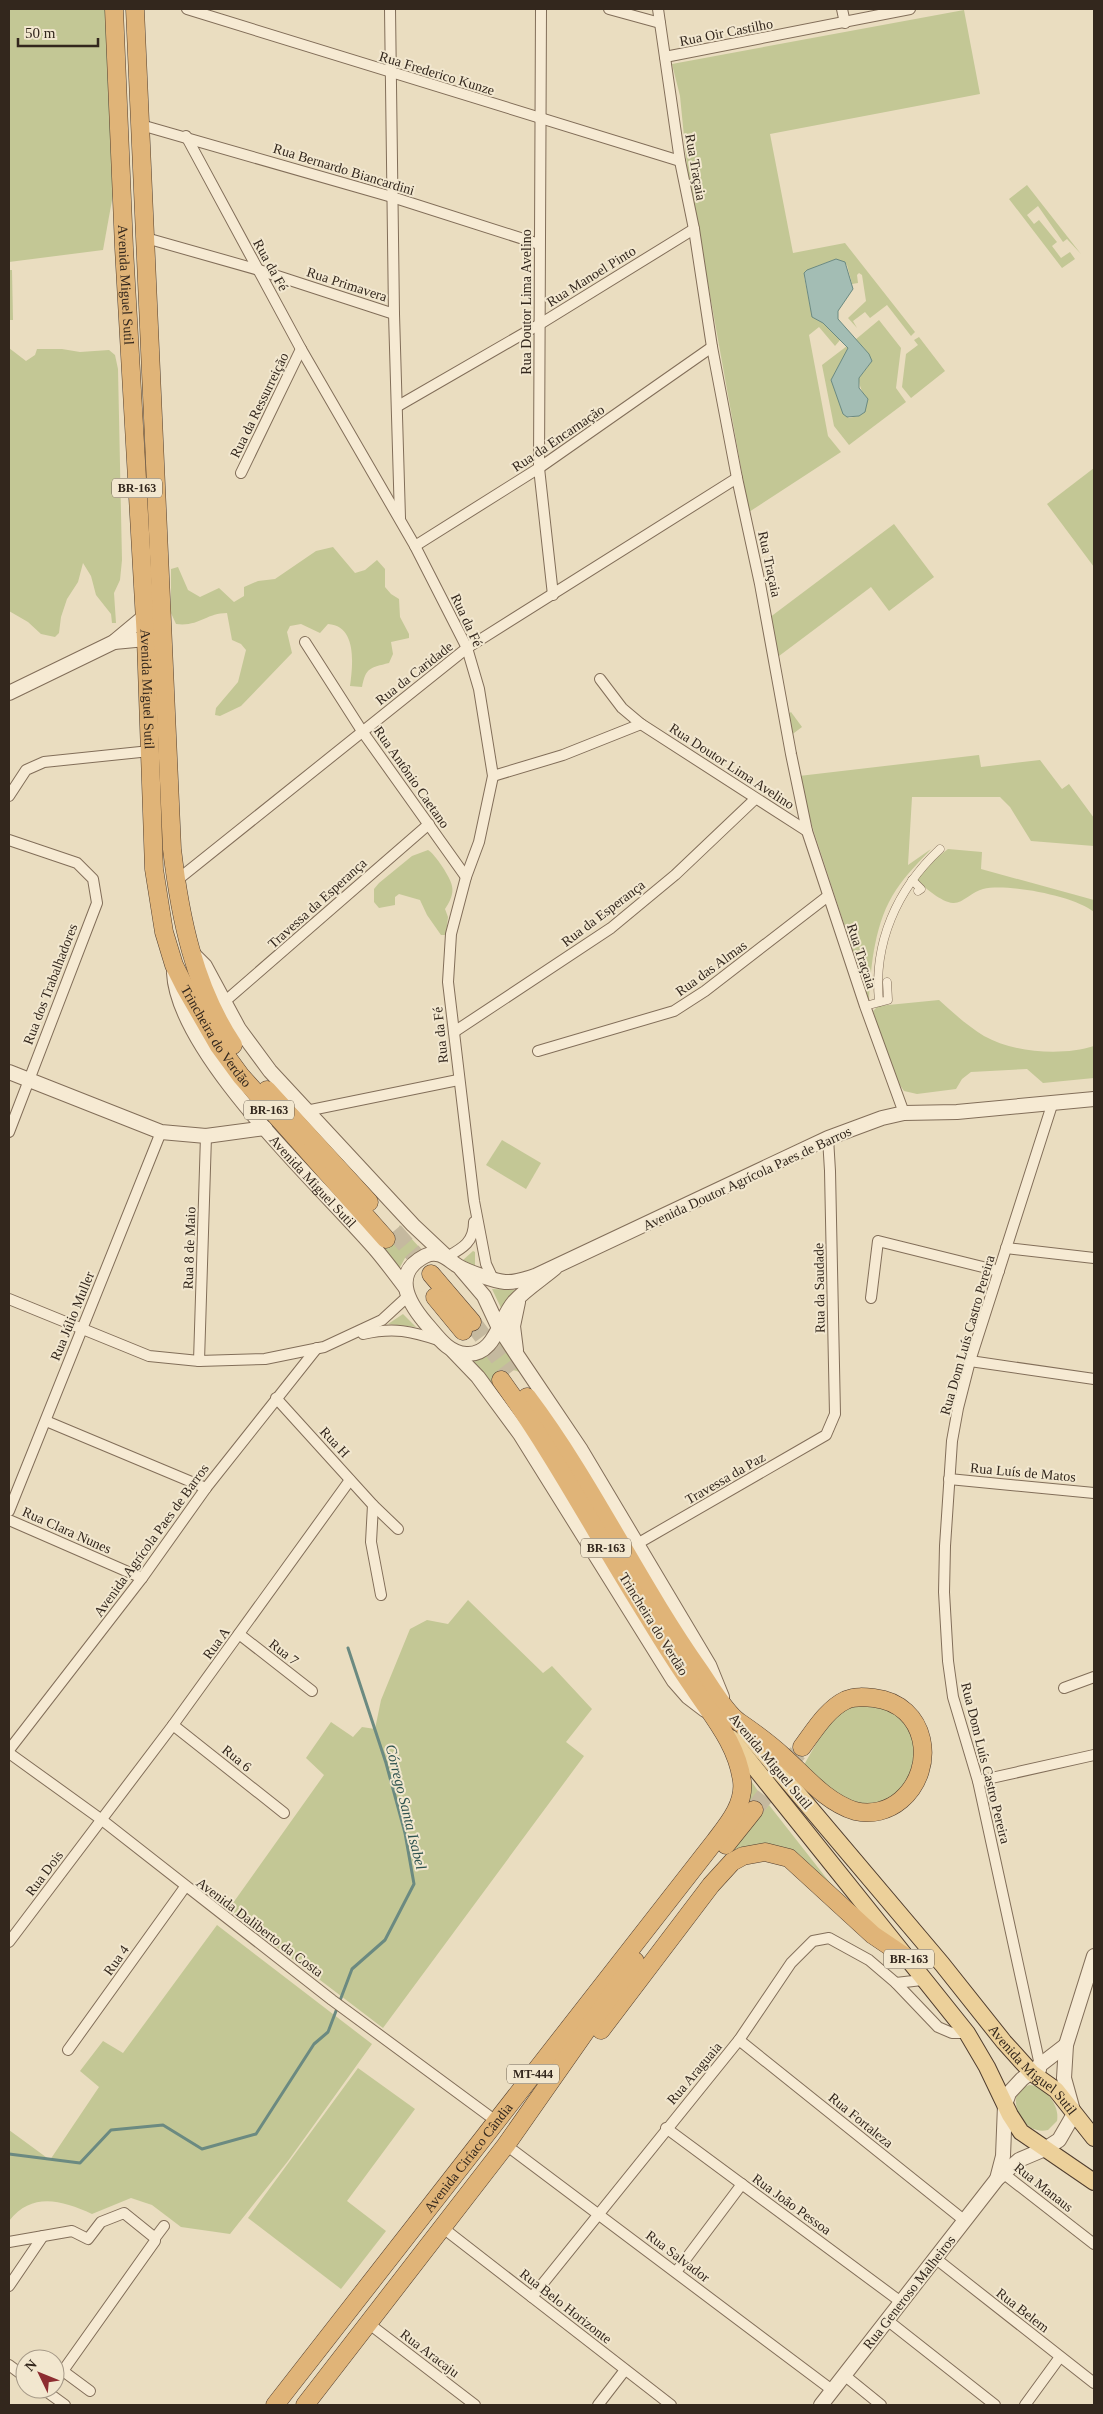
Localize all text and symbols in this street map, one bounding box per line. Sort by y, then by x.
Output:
scale bar [18,15,98,47]
street label: Rua Oir Castilho [678,16,774,49]
text: 50 m [25,25,56,41]
street label: Rua Frederico Kunze [377,49,496,98]
street label: Rua Traçaia [682,133,709,202]
street label: Rua Bernardo Biancardini [271,141,416,198]
street label: Avenida Miguel Sutil [115,224,136,345]
street label: Rua Doutor Lima Avelino [519,229,534,375]
street label: Rua da Fé [250,237,291,294]
street label: Rua Manoel Pinto [544,243,638,310]
street label: Rua Primavera [305,264,390,305]
street label: Rua da Ressurreição [227,350,291,460]
street label: Rua da Encarnação [509,402,607,475]
road number: BR-163 [112,478,162,498]
street label: Rua Traçaia [755,530,784,599]
street label: Rua da Fé [448,591,485,649]
street label: Avenida Miguel Sutil [137,629,157,750]
street label: Rua da Caridade [373,639,456,708]
street label: Rua Doutor Lima Avelino [667,720,797,812]
street label: Rua Antônio Caetano [371,724,452,831]
street label: Travessa da Esperança [265,855,370,951]
street label: Rua da Esperança [559,877,648,950]
street label: Rua dos Trabalhadores [20,922,80,1047]
street label: Rua Traçaia [844,922,879,991]
street label: Rua das Almas [673,938,750,999]
street label: Trincheira do Verdão [178,983,254,1090]
street label: Rua da Fé [430,1006,451,1064]
road number: BR-163 [244,1100,294,1120]
street label: Avenida Doutor Agrícola Paes de Barros [641,1123,854,1233]
street label: Avenida Miguel Sutil [266,1132,359,1231]
street label: Rua 8 de Maio [181,1206,198,1290]
street label: Rua da Saudade [811,1243,828,1333]
street label: Rua Dom Luís Castro Pereira [937,1253,998,1417]
street label: Rua Júlio Muller [48,1269,97,1363]
street label: Rua H [317,1424,352,1461]
street label: Travessa da Paz [683,1450,768,1507]
street label: Rua Luís de Matos [969,1460,1076,1485]
street label: Avenida Agrícola Paes de Barros [91,1461,212,1619]
street label: Rua Clara Nunes [20,1504,114,1557]
road number: BR-163 [581,1539,631,1558]
street label: Trincheira do Verdão [616,1570,691,1678]
street label: Rua A [200,1624,233,1662]
street label: Rua 7 [266,1636,301,1668]
street label: Rua Dom Luís Castro Pereira [958,1681,1013,1846]
street label: Avenida Miguel Sutil [726,1710,815,1812]
street label: Rua 6 [219,1742,254,1775]
water label: Córrego Santa Isabel [383,1743,429,1871]
street label: Rua Dois [23,1848,66,1899]
street label: Avenida Daliberto da Costa [193,1875,327,1980]
street label: Rua 4 [101,1942,132,1978]
road number: BR-163 [884,1950,934,1968]
street label: Avenida Miguel Sutil [985,2022,1080,2118]
street label: Rua Araguaia [664,2039,725,2107]
road number: MT-444 [507,2064,559,2084]
street label: Rua Fortaleza [826,2090,896,2151]
street label: Avenida Ciríaco Cândia [421,2100,516,2215]
street label: Rua Manaus [1011,2160,1076,2215]
street label: Rua João Pessoa [750,2171,834,2238]
street label: Rua Salvador [643,2228,713,2285]
street label: Rua Generoso Malheiros [860,2233,958,2352]
street label: Rua Belo Horizonte [517,2266,614,2347]
street label: Rua Belem [993,2285,1052,2336]
street label: Rua Aracaju [397,2326,462,2380]
north arrow [15,2349,65,2399]
text: N [22,2357,40,2374]

